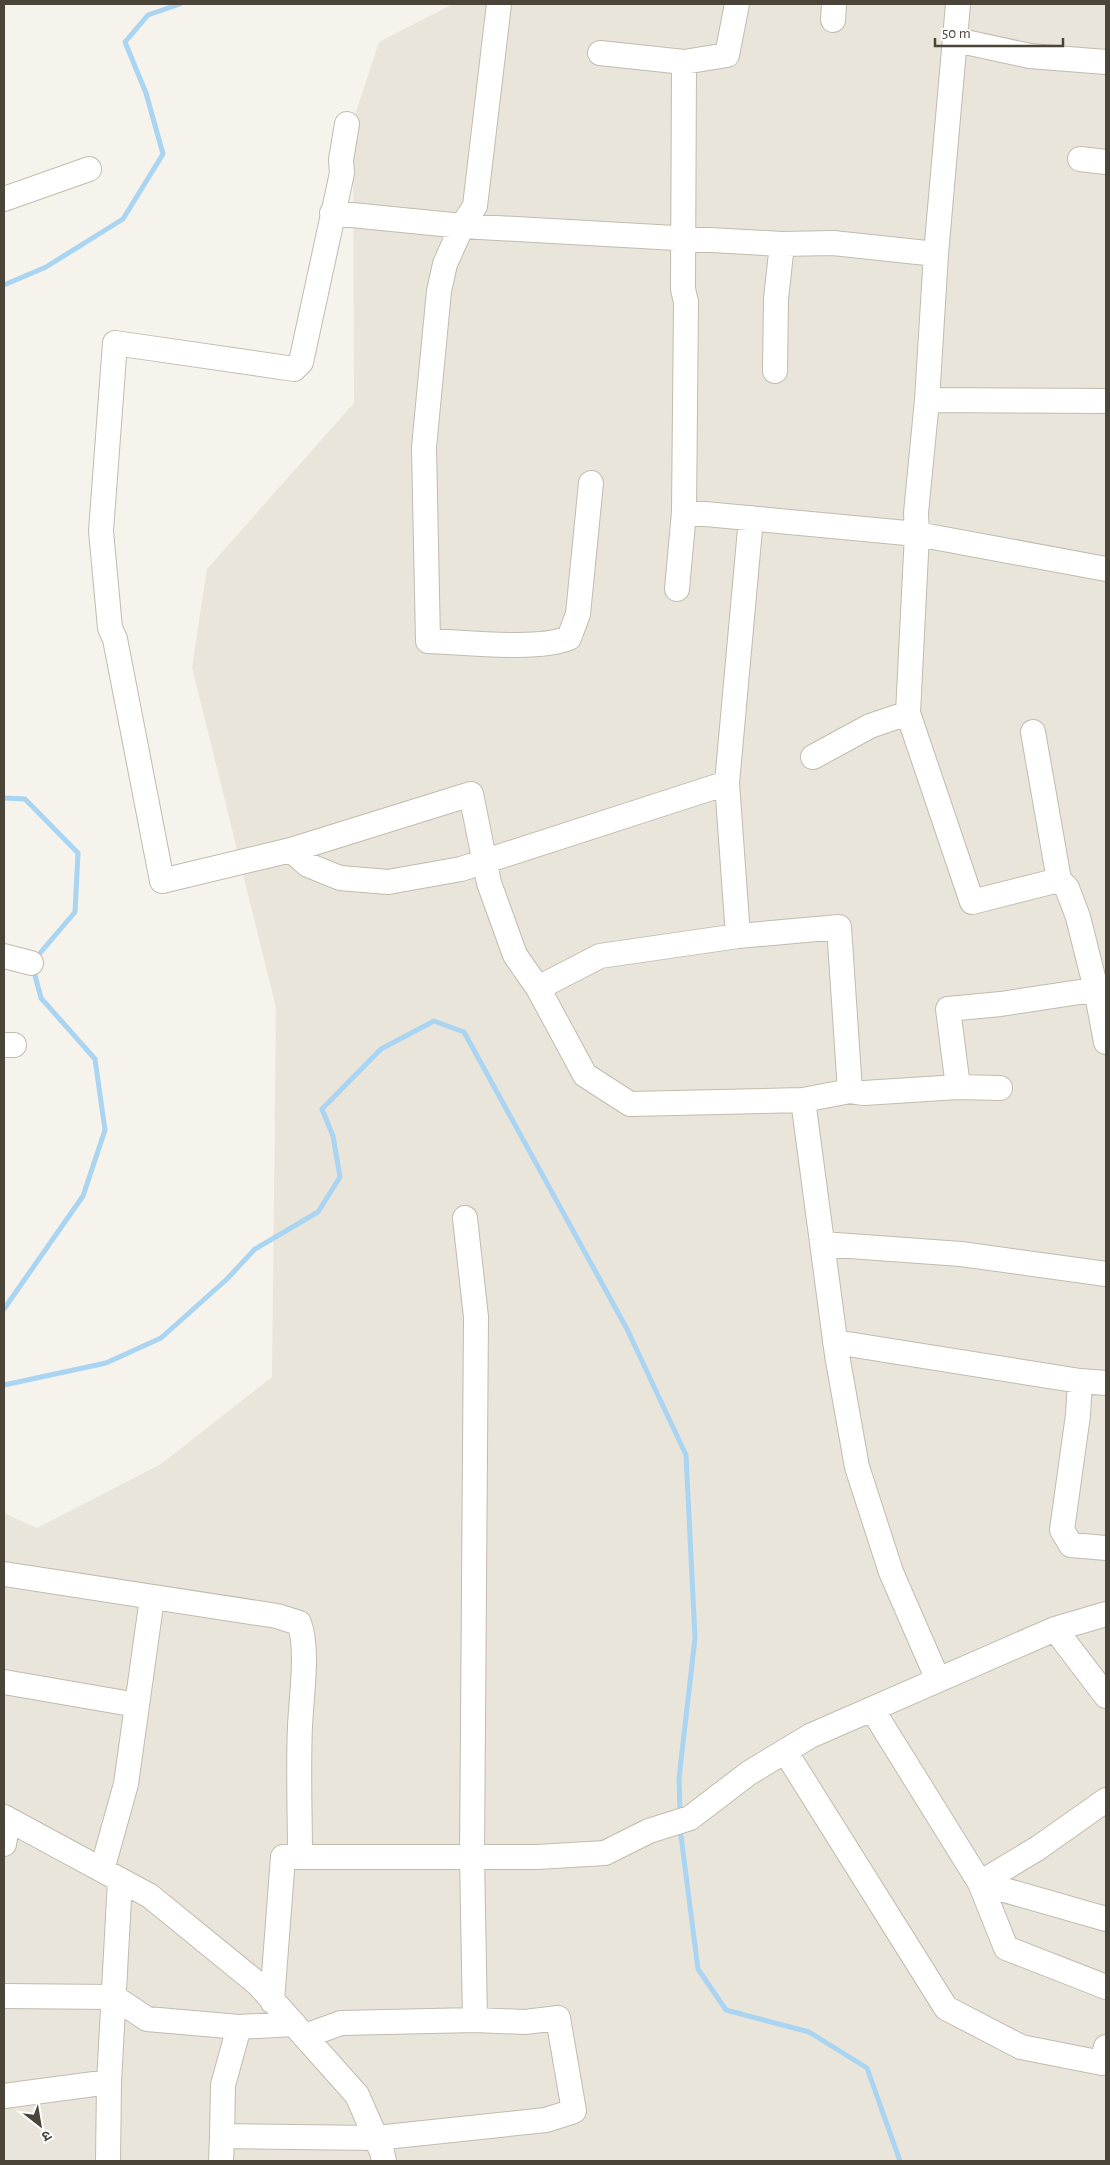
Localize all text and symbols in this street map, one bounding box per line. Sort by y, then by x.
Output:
scale bar [935,15,1062,47]
text: 50 m [942,26,971,41]
north arrow [15,2100,65,2150]
text: उ [38,2127,53,2144]

